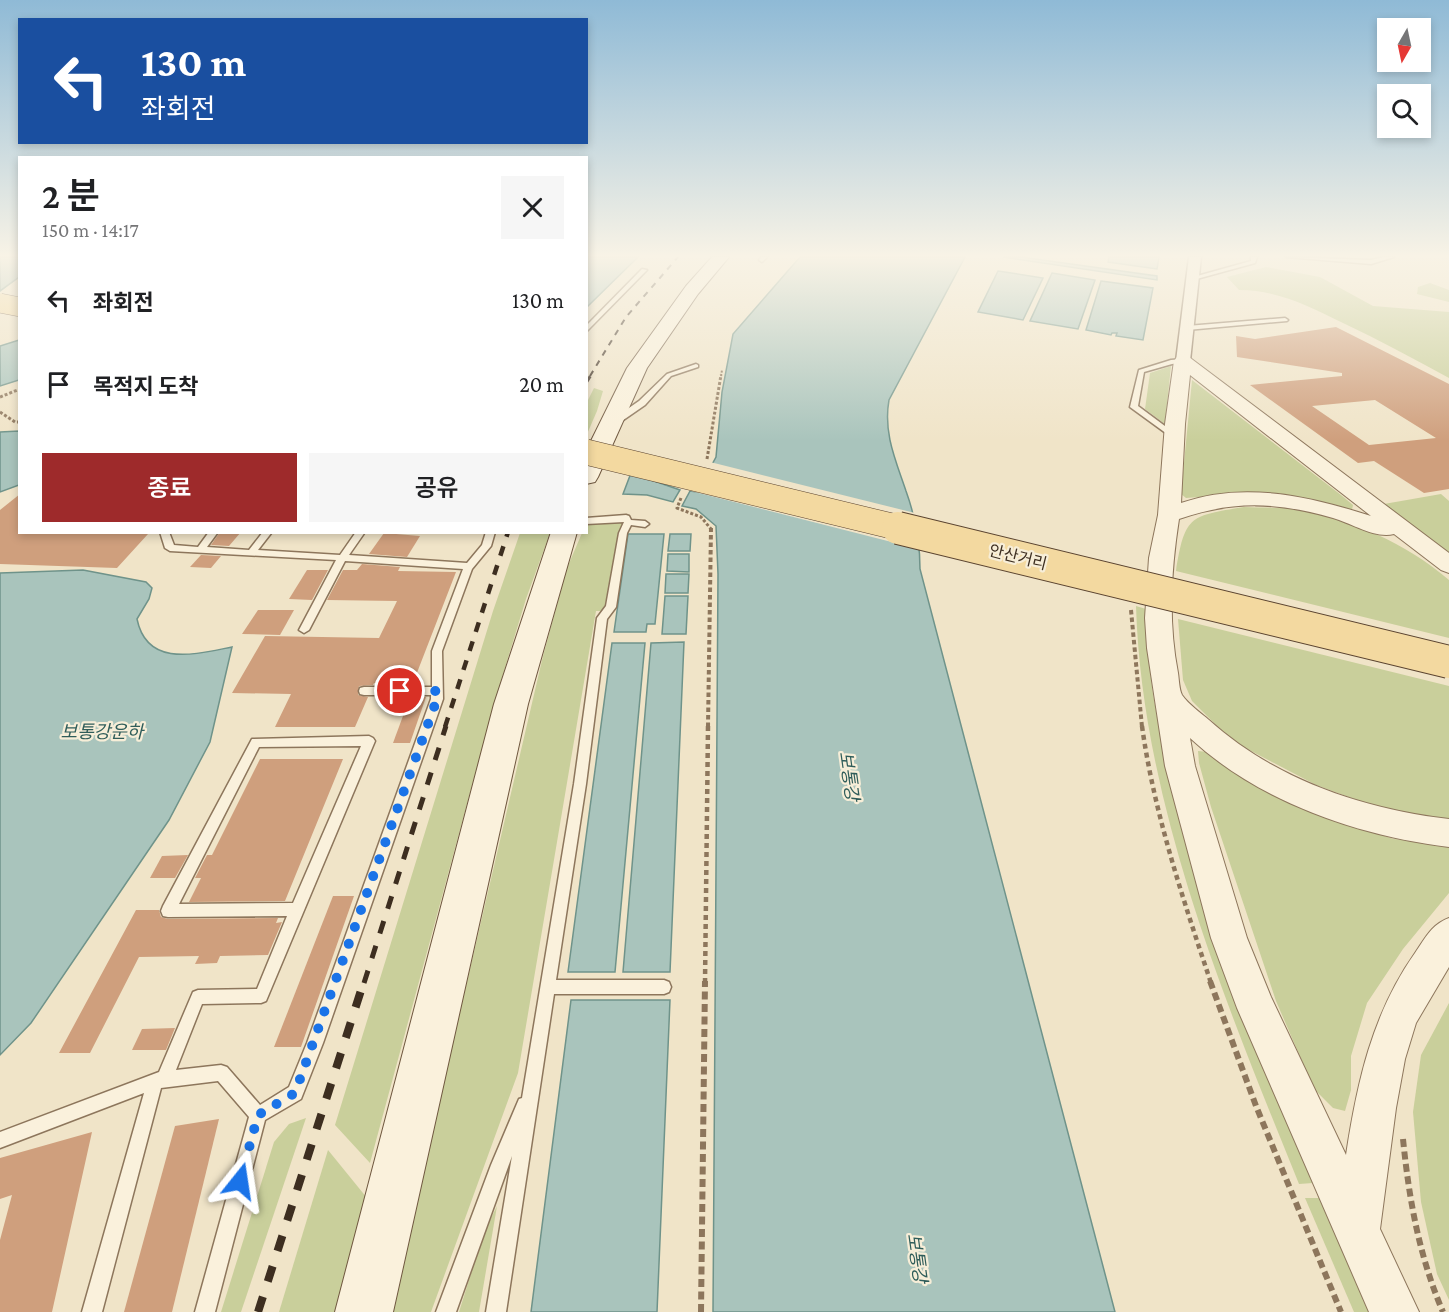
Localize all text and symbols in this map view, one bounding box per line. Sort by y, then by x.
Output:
north arrow [1377,18,1431,72]
map controls [1377,18,1431,138]
text: 130 m [141,38,246,85]
icon: left [42,42,120,120]
button: search [1377,84,1431,138]
text: 좌회전 [141,94,216,124]
text: 2 분 [42,176,100,216]
button: close [501,176,564,239]
text: 150 m · 14:17 [42,219,139,241]
icon: left [42,284,75,317]
text: 130 m [512,288,564,313]
text: 좌회전 [93,290,154,315]
icon: arrive [42,368,75,401]
text: 20 m [519,372,564,397]
text: 목적지 도착 [93,374,198,399]
button: 종료 [42,453,297,522]
button: 공유 [309,453,564,522]
street label: 안산거리 [987,542,1049,572]
pin [374,665,425,716]
icon: arrive [383,674,416,707]
water label: 보통강운하 [61,722,146,742]
water label: 보통강 [836,750,863,804]
position arrow [208,1149,272,1213]
water label: 보통강 [904,1232,931,1286]

